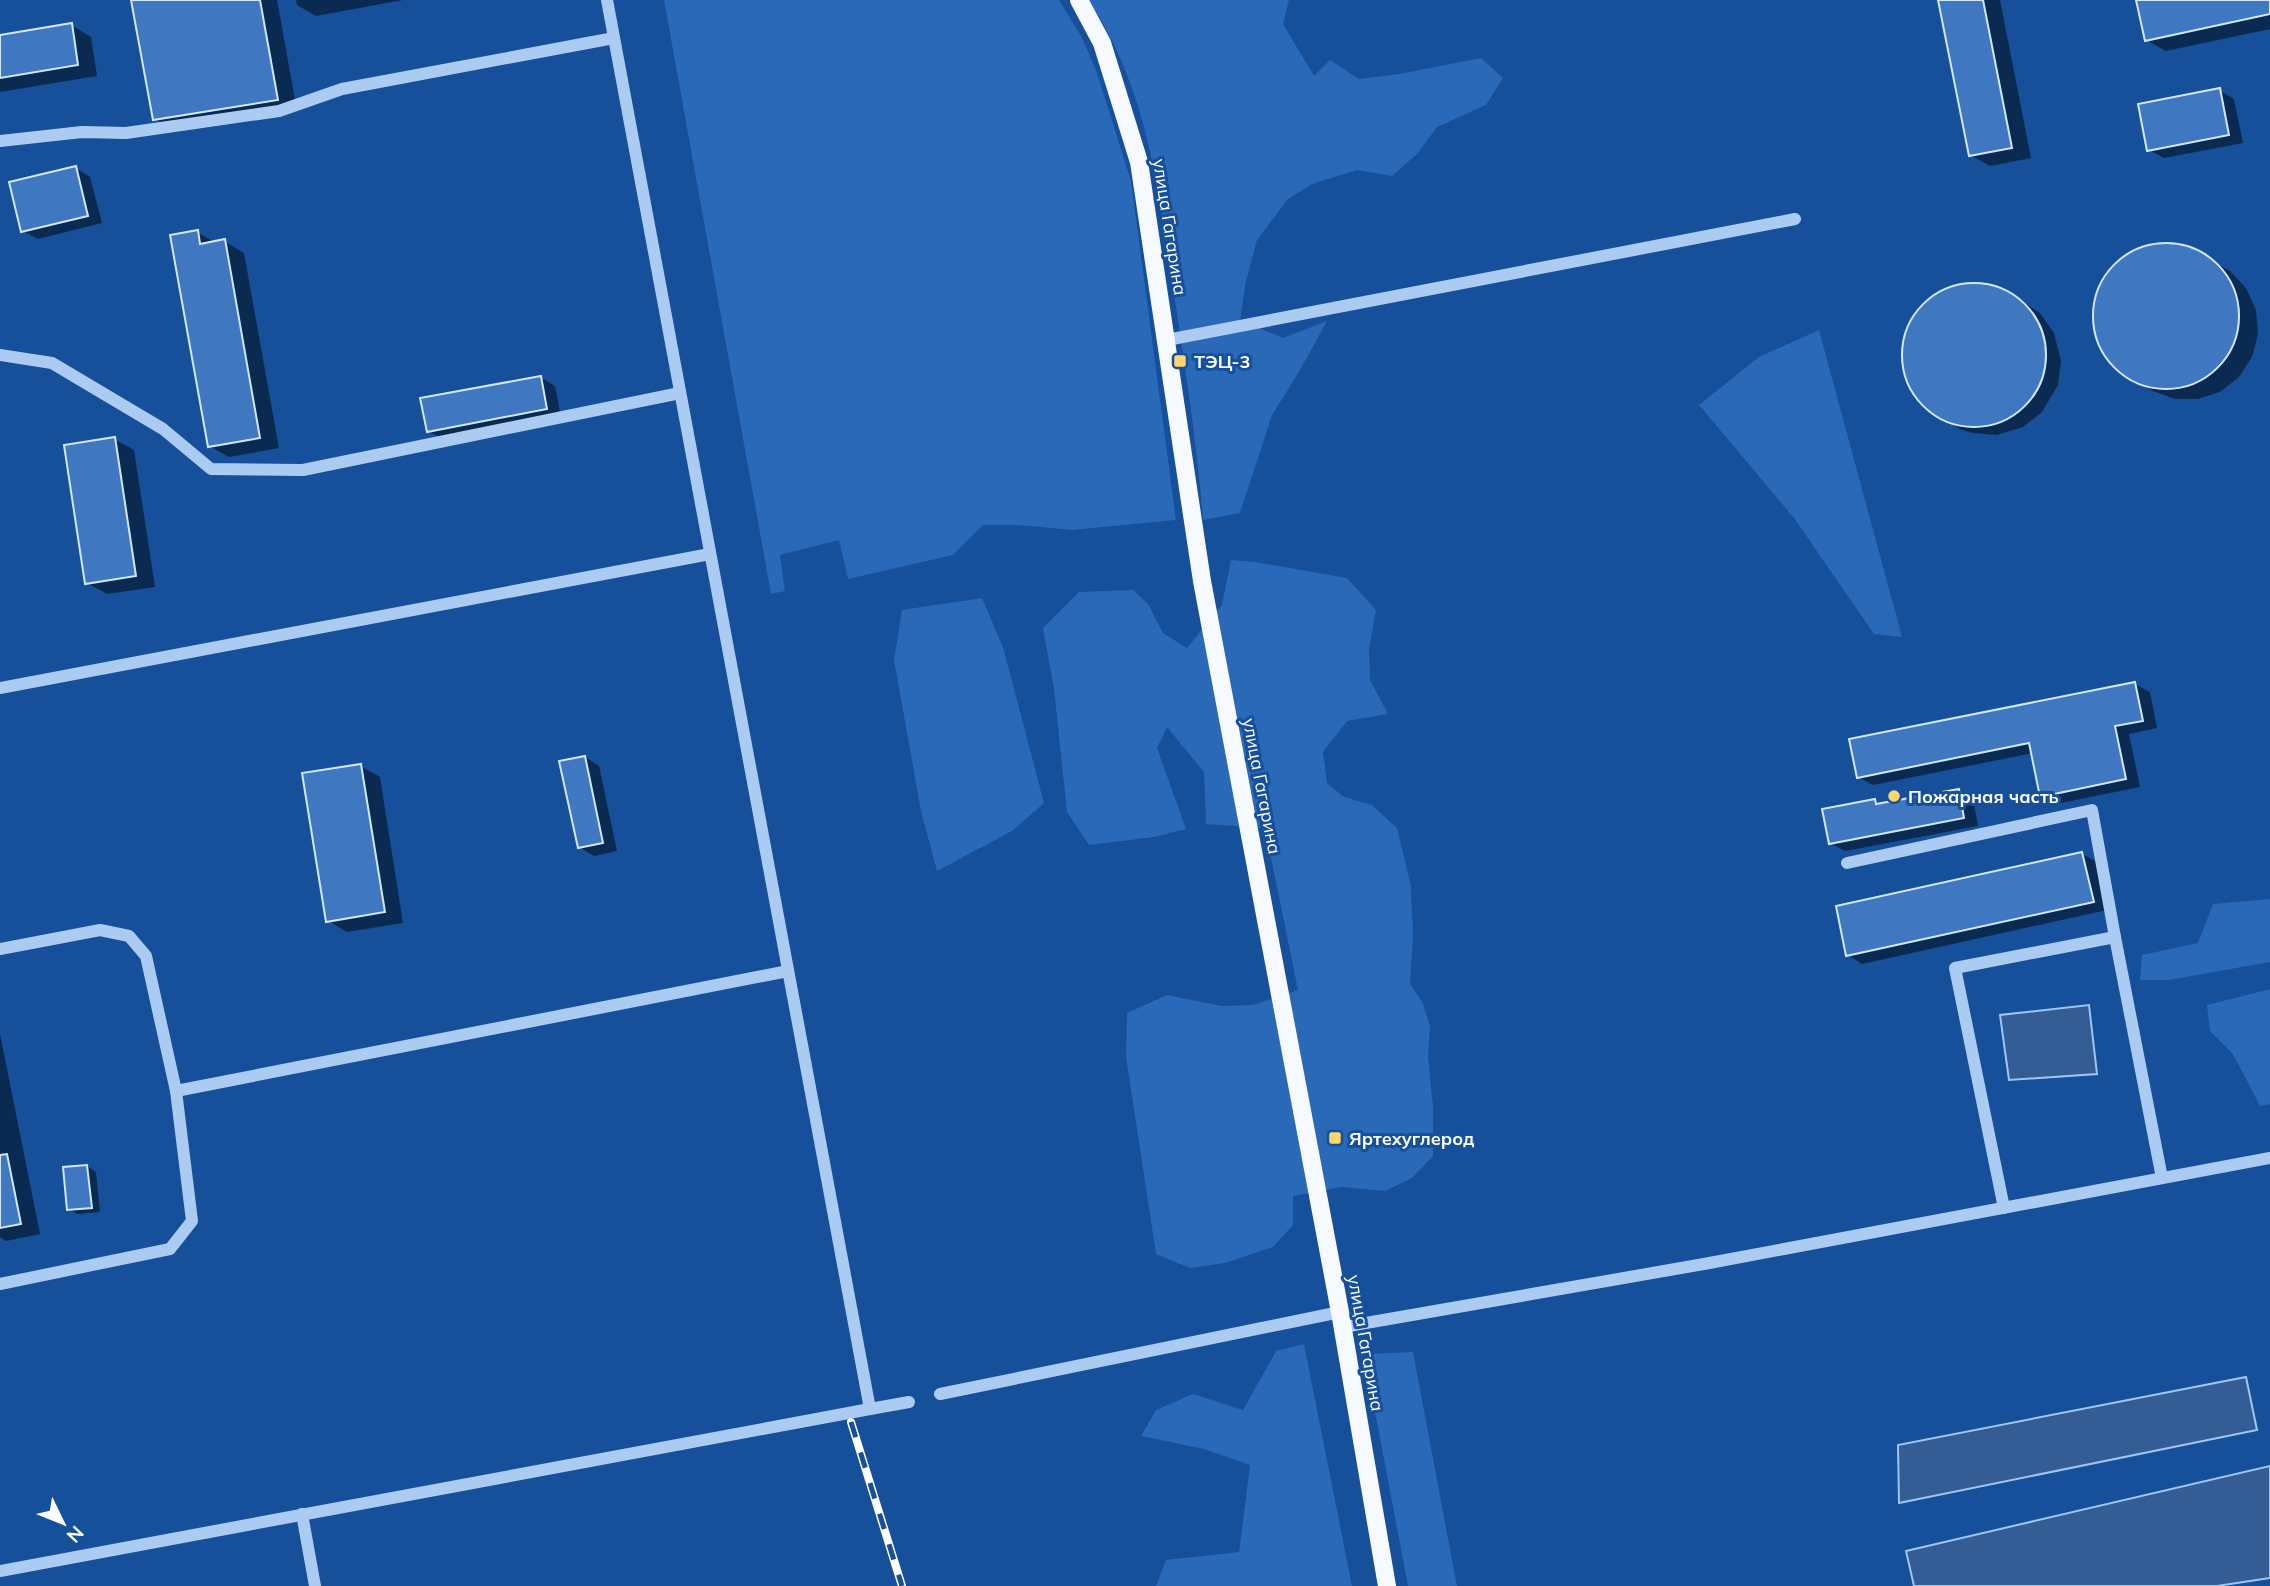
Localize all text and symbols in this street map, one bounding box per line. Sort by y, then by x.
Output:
street label: улица Гагарина [1148,157,1192,297]
place label: ТЭЦ-3 [1194,350,1250,373]
marker: ТЭЦ-3 [1172,353,1188,369]
street label: улица Гагарина [1238,716,1286,856]
place label: Пожарная часть [1908,785,2059,808]
marker: Пожарная часть [1886,788,1902,804]
place label: Яртехуглерод [1349,1127,1475,1150]
marker: Яртехуглерод [1327,1130,1343,1146]
street label: улица Гагарина [1343,1273,1389,1413]
north arrow [28,1488,98,1558]
text: N [62,1521,89,1548]

